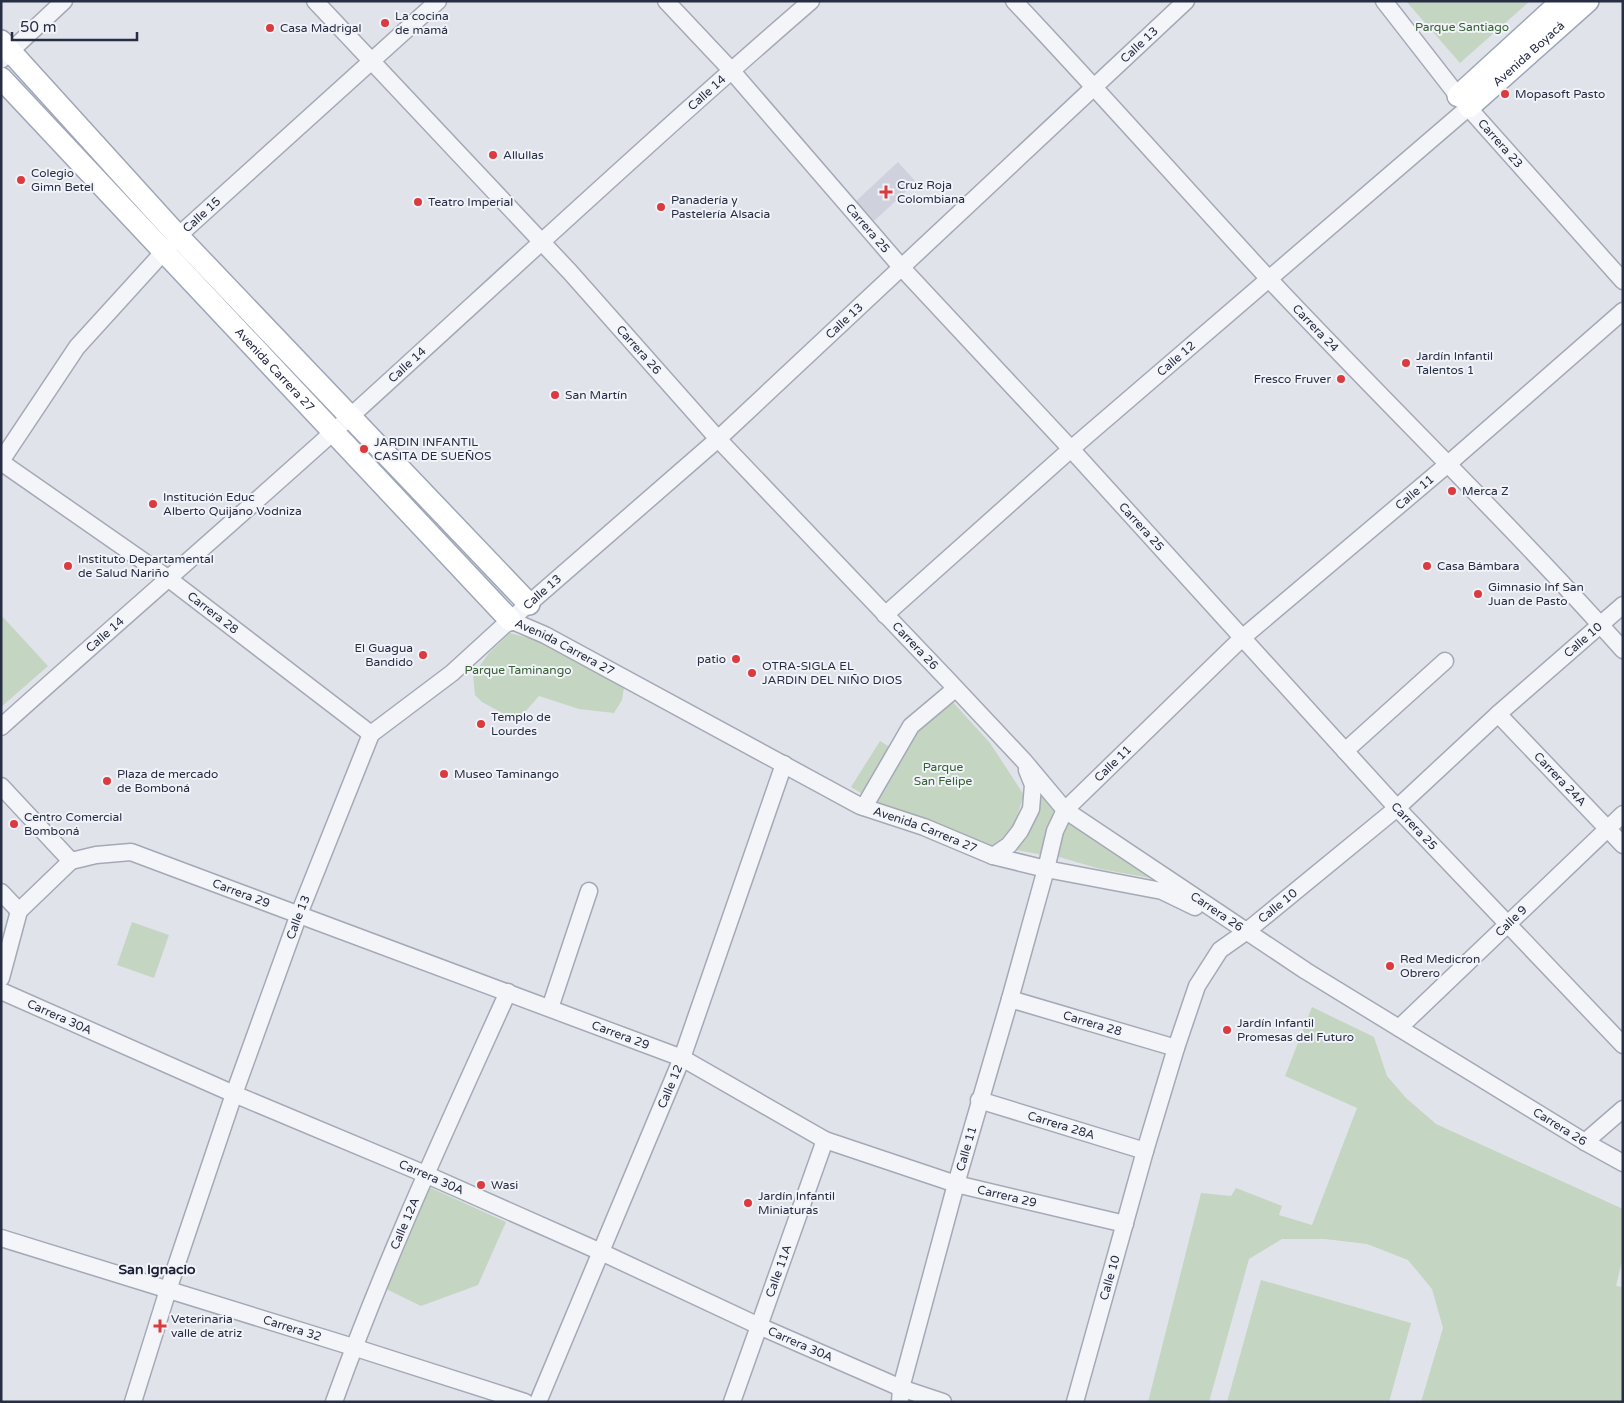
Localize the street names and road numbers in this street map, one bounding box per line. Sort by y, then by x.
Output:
street label: Avenida Boyacá [1490,18,1567,89]
street label: Calle 13 [1118,24,1161,66]
street label: Calle 14 [685,72,729,113]
street label: Carrera 23 [1475,116,1526,171]
street label: Calle 15 [180,194,223,235]
street label: Carrera 25 [843,201,893,256]
street label: Calle 13 [823,300,866,342]
street label: Carrera 24 [1290,301,1342,355]
street label: Carrera 26 [614,322,664,377]
street label: Avenida Carrera 27 [232,325,318,414]
street label: Calle 12 [1154,338,1198,379]
street label: Calle 14 [385,344,429,386]
street label: Calle 11 [1392,472,1437,512]
street label: Carrera 25 [1116,500,1167,554]
street label: Calle 13 [520,572,564,612]
street label: Carrera 28 [185,589,241,637]
street label: Calle 14 [83,614,127,655]
street label: Avenida Carrera 27 [513,616,617,678]
street label: Carrera 26 [889,619,941,672]
street label: Calle 10 [1561,619,1605,660]
street label: Calle 11 [1091,742,1134,785]
street label: Carrera 24A [1531,749,1589,809]
street label: Carrera 25 [1388,799,1440,853]
street label: Avenida Carrera 27 [872,804,979,856]
street label: Carrera 29 [210,876,272,910]
street label: Calle 10 [1255,886,1300,926]
street label: Carrera 26 [1188,889,1246,934]
street label: Calle 13 [283,893,313,941]
street label: Calle 9 [1492,903,1530,939]
street label: Carrera 30A [25,996,94,1037]
street label: Carrera 28 [1061,1008,1123,1039]
street label: Carrera 29 [590,1018,651,1052]
street label: Calle 12 [655,1063,685,1110]
street label: Carrera 26 [1530,1105,1589,1148]
street label: Carrera 28A [1026,1108,1097,1142]
street label: Calle 11 [953,1125,979,1173]
street label: Carrera 30A [397,1157,466,1197]
street label: Carrera 29 [976,1182,1038,1210]
street label: Calle 12A [387,1195,422,1252]
street label: Calle 11A [763,1243,794,1299]
street label: Calle 10 [1097,1253,1123,1302]
street label: Carrera 32 [261,1313,323,1344]
street label: Carrera 30A [766,1324,835,1364]

